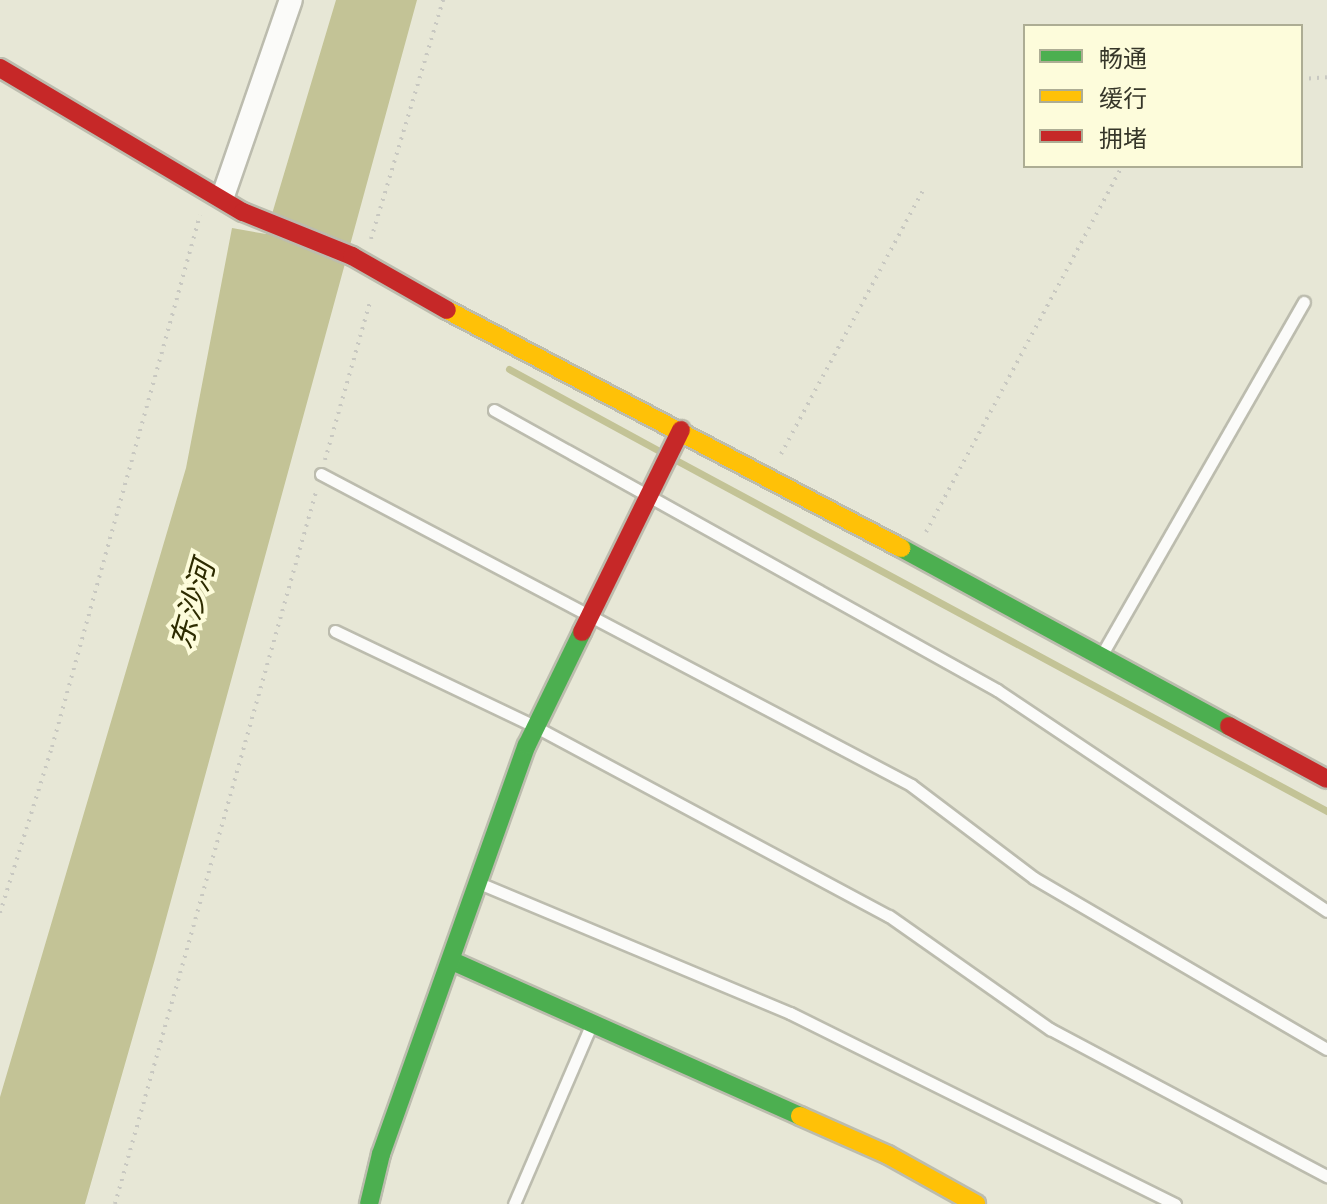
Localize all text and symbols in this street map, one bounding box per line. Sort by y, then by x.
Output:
legend [1023,24,1303,168]
text: 畅通 [1099,44,1147,73]
text: 缓行 [1099,84,1147,113]
text: 拥堵 [1099,124,1147,153]
water label: 东沙河 [163,557,223,653]

